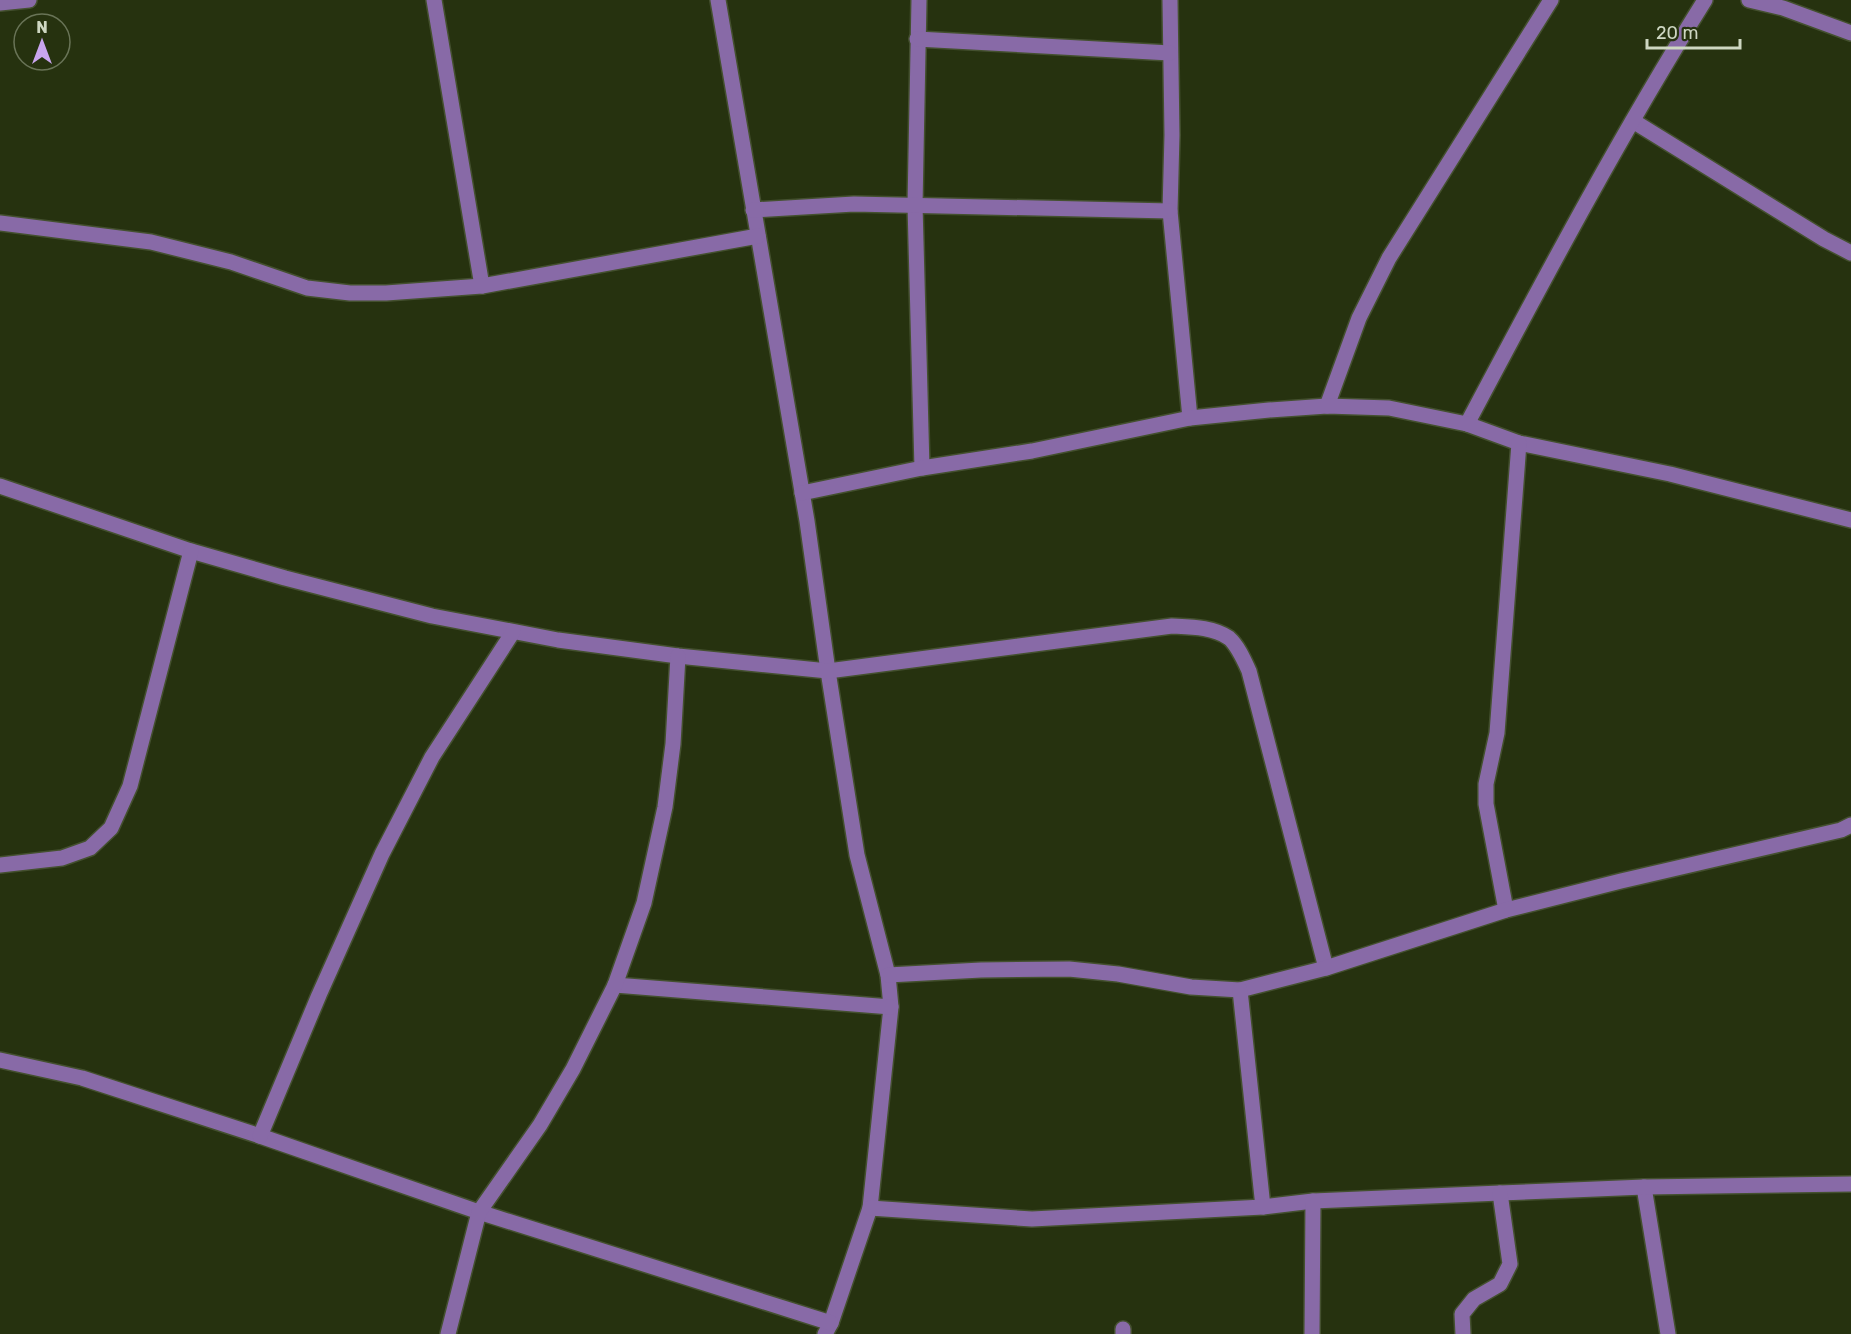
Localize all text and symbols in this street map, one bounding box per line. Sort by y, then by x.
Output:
north arrow [12,12,72,72]
scale bar [1647,12,1740,50]
text: N [36,18,48,37]
text: 20 m [1656,22,1698,44]

